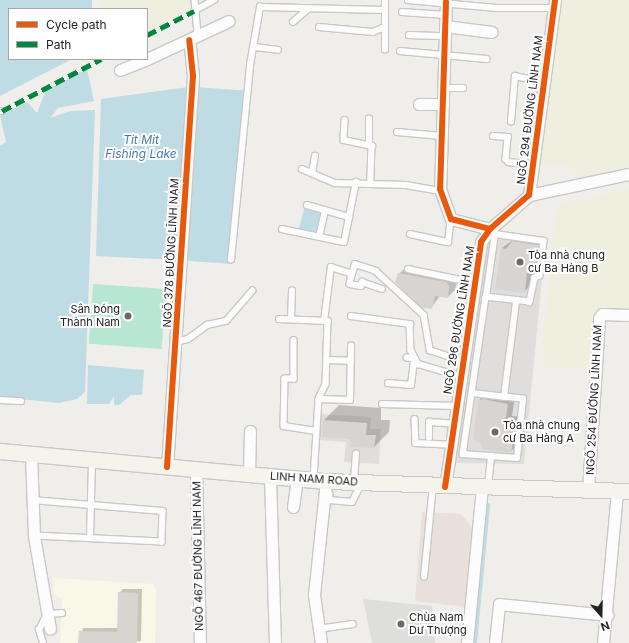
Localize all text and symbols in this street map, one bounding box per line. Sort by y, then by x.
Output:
legend [8,8,148,60]
text: Cycle path [46,17,107,32]
street label: NGÕ 294 ĐƯỜNG LĨNH NAM [514,35,546,185]
text: Path [46,37,71,52]
water label: Tit Mit Fishing Lake [105,133,177,161]
street label: NGÕ 378 ĐƯỜNG LĨNH NAM [161,178,181,328]
street label: NGÕ 296 ĐƯỜNG LĨNH NAM [441,245,477,395]
place label: Tòa nhà chung cư Ba Hàng B [528,249,605,275]
marker: Tòa nhà chung cư Ba Hàng B [515,257,525,267]
place label: Sân bóng Thành Nam [60,303,120,329]
marker: Sân bóng Thành Nam [123,311,133,321]
street label: NGÕ 254 ĐƯỜNG LĨNH NAM [583,325,605,475]
place label: Tòa nhà chung cư Ba Hàng A [503,419,580,445]
marker: Tòa nhà chung cư Ba Hàng A [490,427,500,437]
street label: LINH NAM ROAD [270,469,358,489]
street label: NGÕ 467 ĐƯỜNG LĨNH NAM [190,481,206,631]
north arrow [581,595,621,635]
place label: Chùa Nam Dư Thượng [409,611,467,637]
text: N [599,618,611,634]
marker: Chùa Nam Dư Thượng [396,619,406,629]

